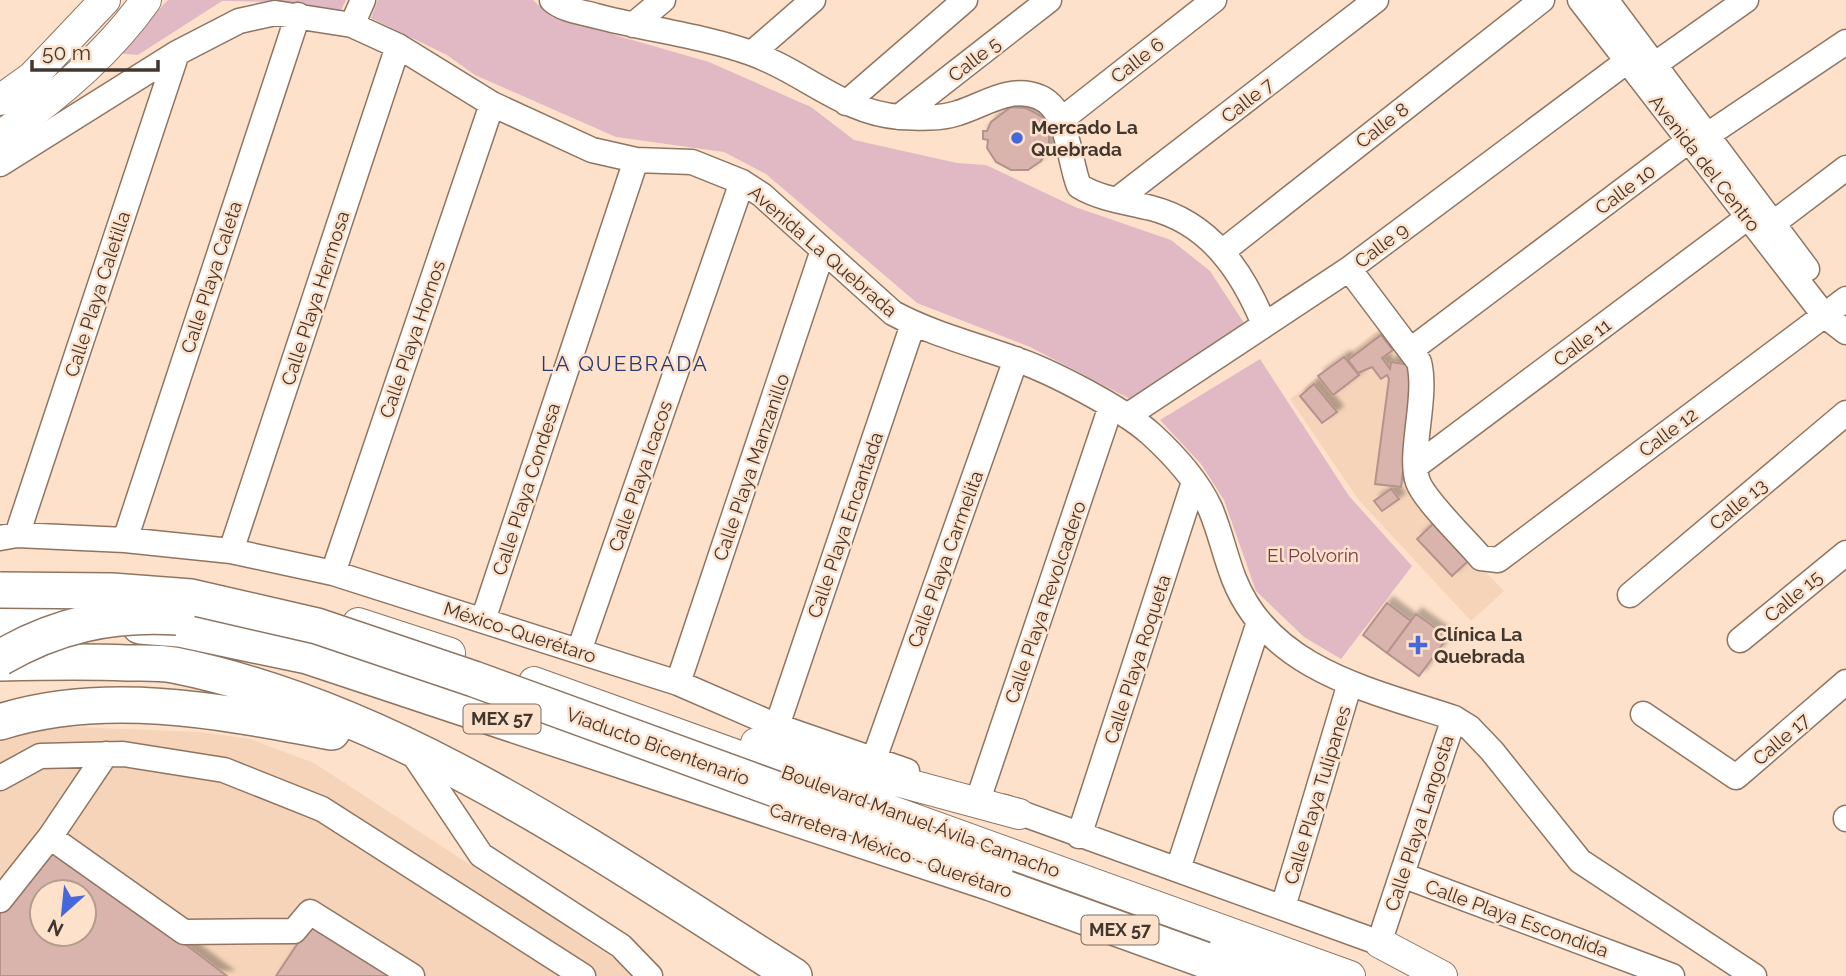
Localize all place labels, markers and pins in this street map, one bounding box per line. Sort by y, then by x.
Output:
place label: Mercado La Quebrada [1031,116,1138,160]
marker: Mercado La Quebrada [1009,130,1025,146]
place label: Clínica La Quebrada [1434,623,1525,667]
marker: Clínica La Quebrada [1408,635,1428,655]

